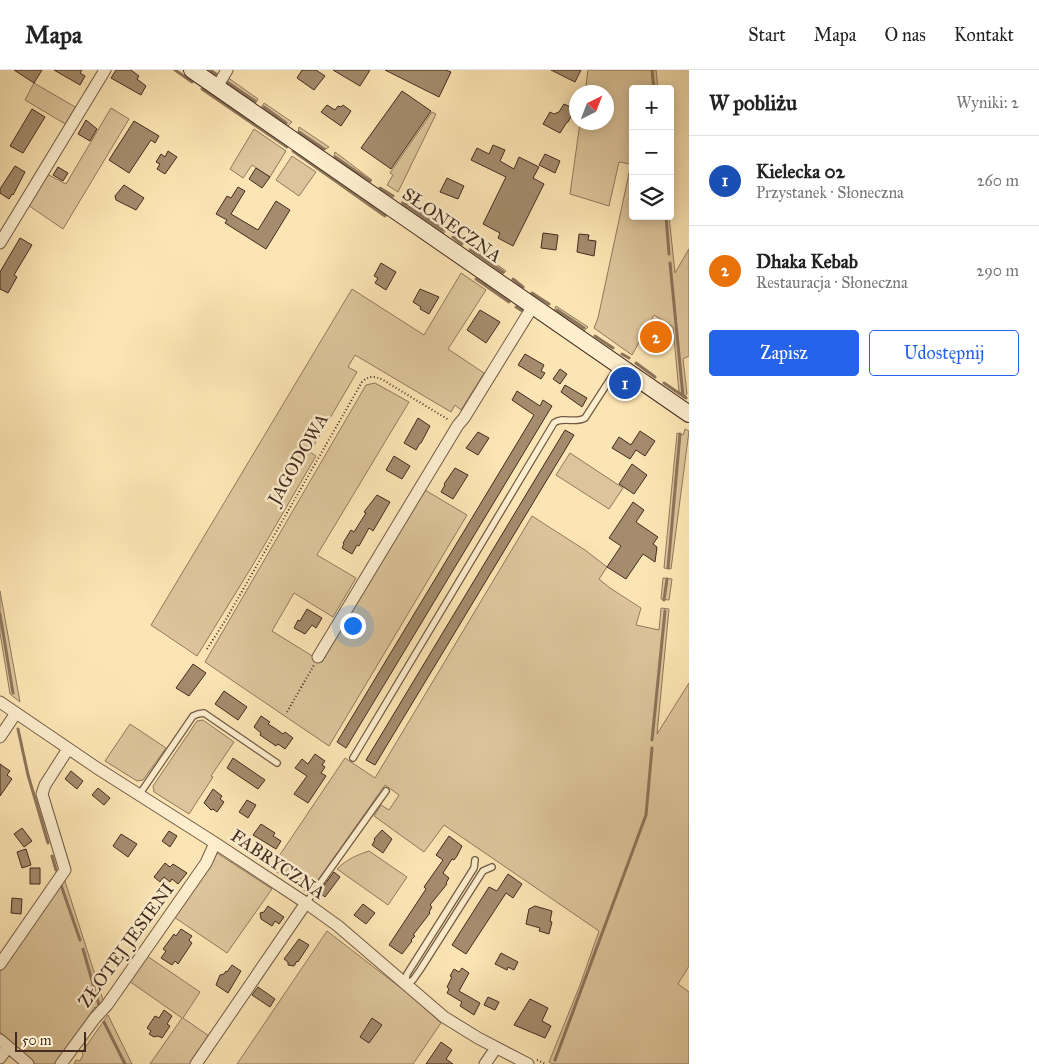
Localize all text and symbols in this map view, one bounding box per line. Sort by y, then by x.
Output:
text: Mapa [25,20,82,50]
text: Start [748,24,786,46]
text: Mapa [814,24,856,46]
text: O nas [884,24,926,46]
text: Kontakt [954,24,1014,46]
north arrow [569,85,614,130]
map controls [629,85,674,220]
button: + [629,85,674,130]
text: W pobliżu [709,90,797,116]
text: Wyniki: 2 [956,93,1019,112]
button: − [629,130,674,175]
text: Kielecka 02 [756,160,845,183]
text: 1 [722,171,728,190]
text: 260 m [977,171,1019,190]
button: layers [629,175,674,220]
street label: SŁONECZNA [398,183,506,267]
text: Przystanek · Słoneczna [756,183,904,202]
text: Dhaka Kebab [756,250,858,273]
text: 2 [721,261,729,280]
text: 290 m [976,261,1019,280]
text: Restauracja · Słoneczna [756,273,908,292]
pin: 2 [640,318,672,356]
button: Zapisz [709,330,859,376]
button: Udostępnij [869,330,1019,376]
pin: 1 [609,364,641,402]
street label: JAGODOWA [262,410,334,511]
your location [340,613,366,639]
street label: FABRYCZNA [227,824,329,904]
street label: ZŁOTEJ JESIENI [73,878,180,1012]
scale bar [15,1029,86,1052]
text: 50 m [22,1032,51,1049]

